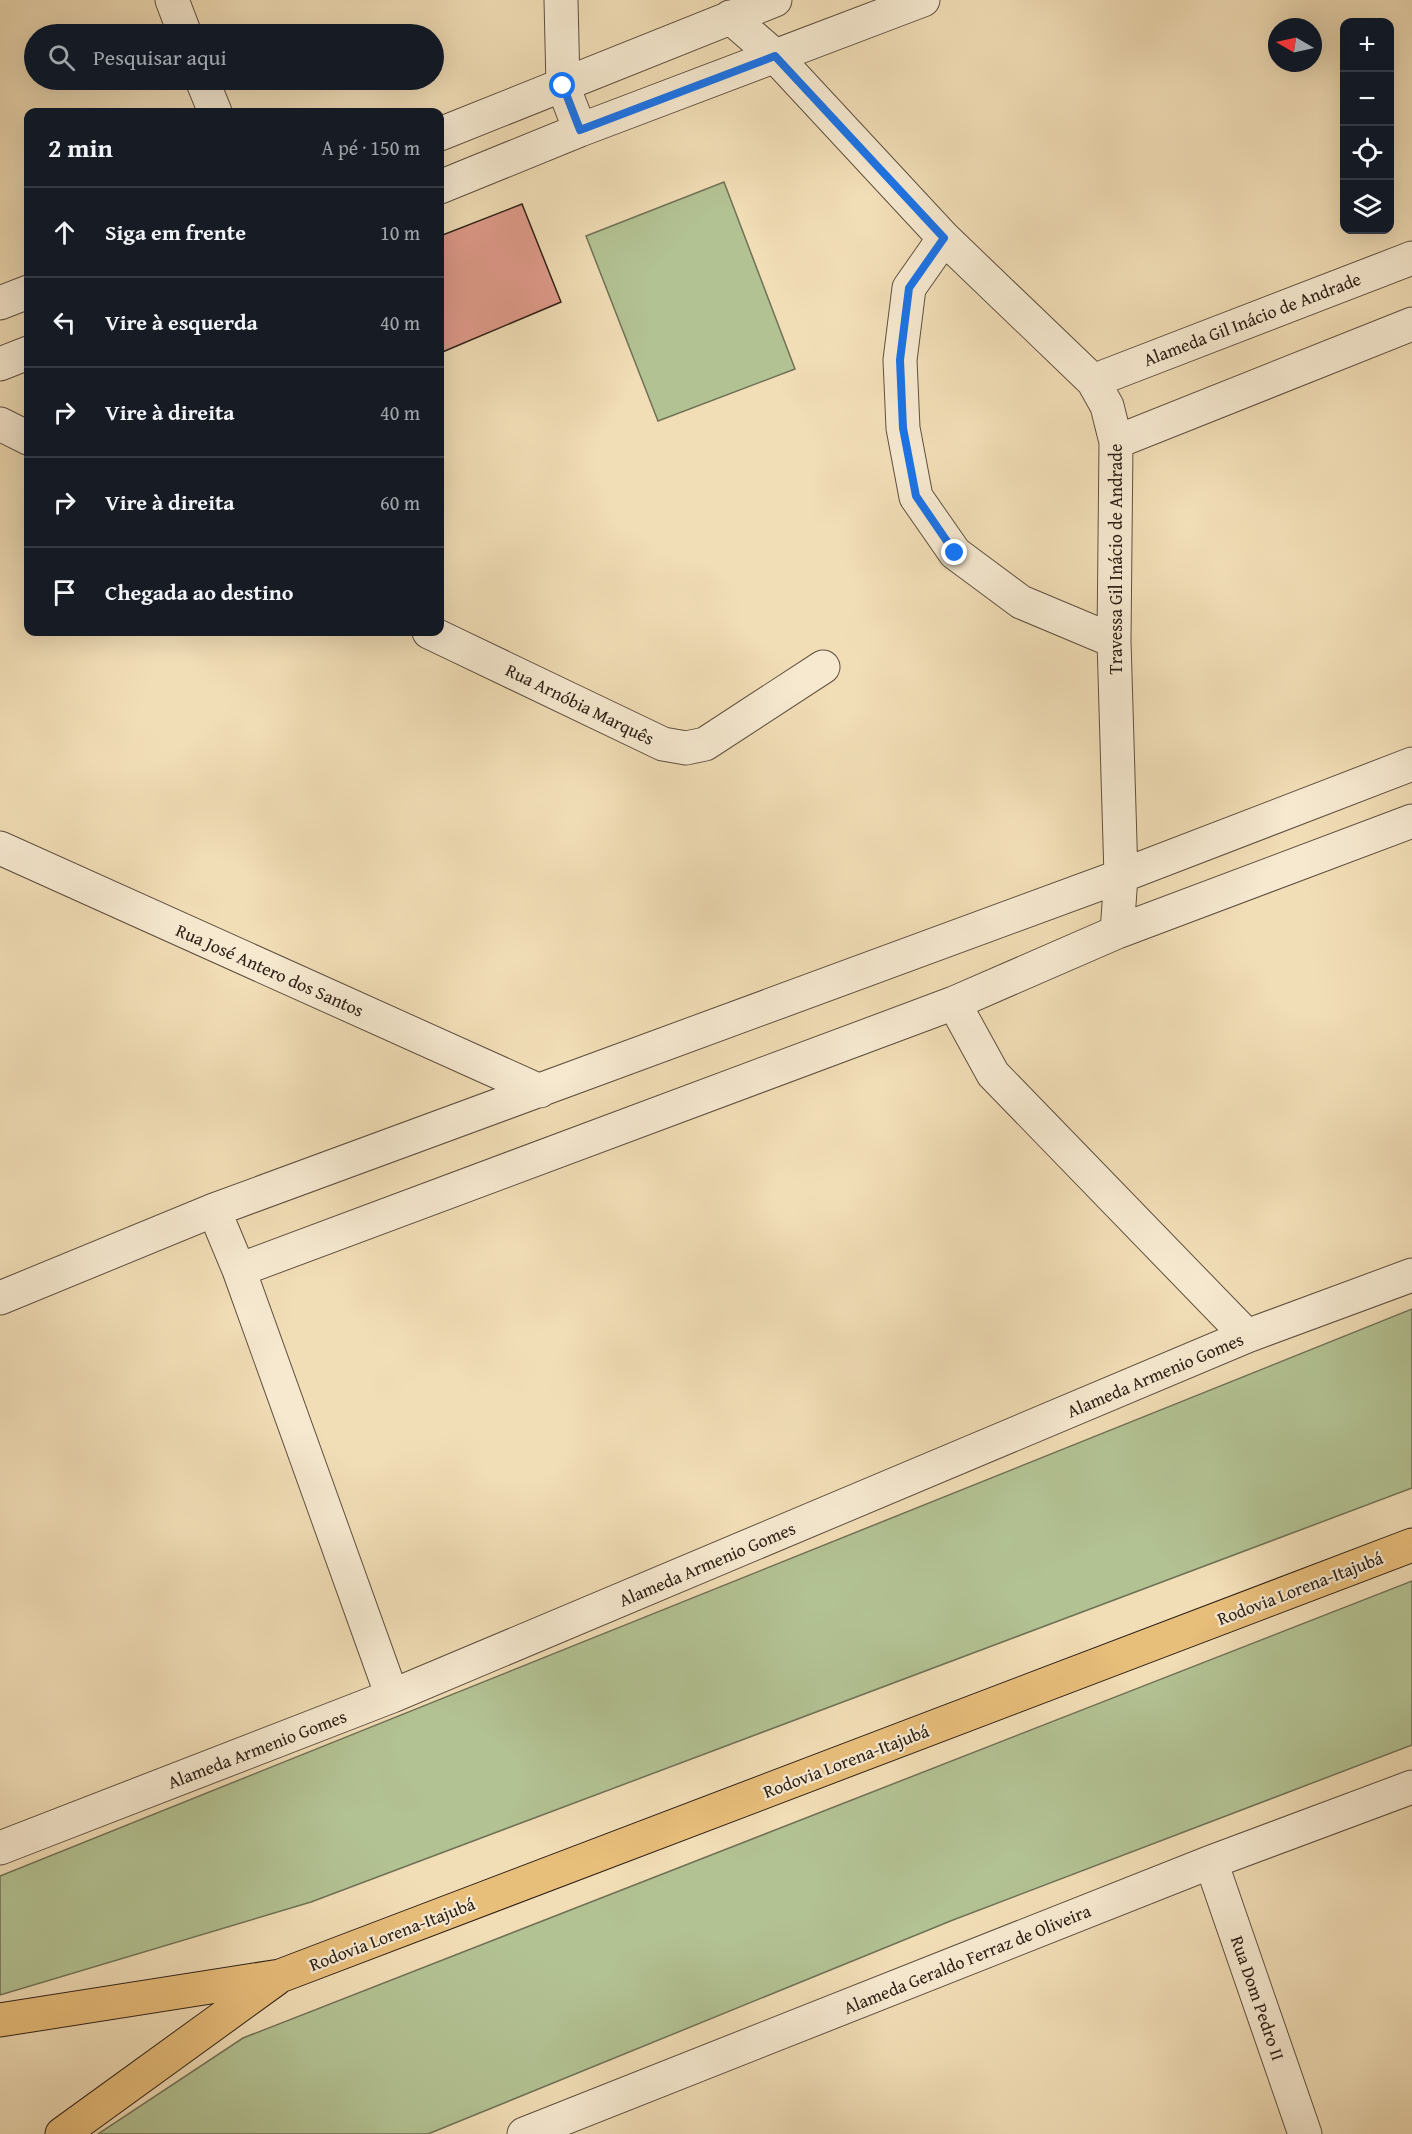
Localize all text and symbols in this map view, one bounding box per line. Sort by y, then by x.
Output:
north arrow [1268,18,1322,72]
map controls [1340,18,1394,234]
button: + [1340,18,1394,72]
search box [24,24,444,90]
icon: search [45,41,78,74]
text: Pesquisar aqui [93,41,227,73]
route start [549,72,575,98]
button: − [1340,72,1394,126]
button: locate [1340,126,1394,180]
text: 2 min [48,128,113,167]
text: A pé · 150 m [322,133,420,162]
button: layers [1340,180,1394,234]
icon: ahead [48,216,81,249]
text: Siga em frente [105,216,246,248]
text: 10 m [380,218,420,247]
street label: Alameda Gil Inácio de Andrade [1139,265,1365,373]
icon: left [48,306,81,339]
text: Vire à esquerda [105,306,258,338]
text: 40 m [380,308,420,337]
icon: right [48,396,81,429]
text: Vire à direita [105,396,235,428]
text: 40 m [380,398,420,427]
street label: Travessa Gil Inácio de Andrade [1102,444,1129,674]
icon: right [48,486,81,519]
text: Vire à direita [105,486,235,518]
text: 60 m [380,488,420,517]
route end [941,539,967,565]
icon: arrive [48,576,81,609]
text: Chegada ao destino [105,576,293,608]
street label: Rua Arnóbia Marquês [501,656,659,752]
street label: Rua José Antero dos Santos [172,916,368,1024]
street label: Alameda Armenio Gomes [1062,1326,1248,1424]
street label: Alameda Armenio Gomes [614,1515,800,1613]
street label: Rodovia Lorena-Itajubá [1213,1544,1387,1632]
street label: Alameda Armenio Gomes [164,1702,350,1796]
street label: Rodovia Lorena-Itajubá [759,1717,933,1805]
street label: Rodovia Lorena-Itajubá [305,1890,479,1978]
street label: Alameda Geraldo Ferraz de Oliveira [839,1897,1095,2021]
street label: Rua Dom Pedro II [1224,1932,1292,2064]

